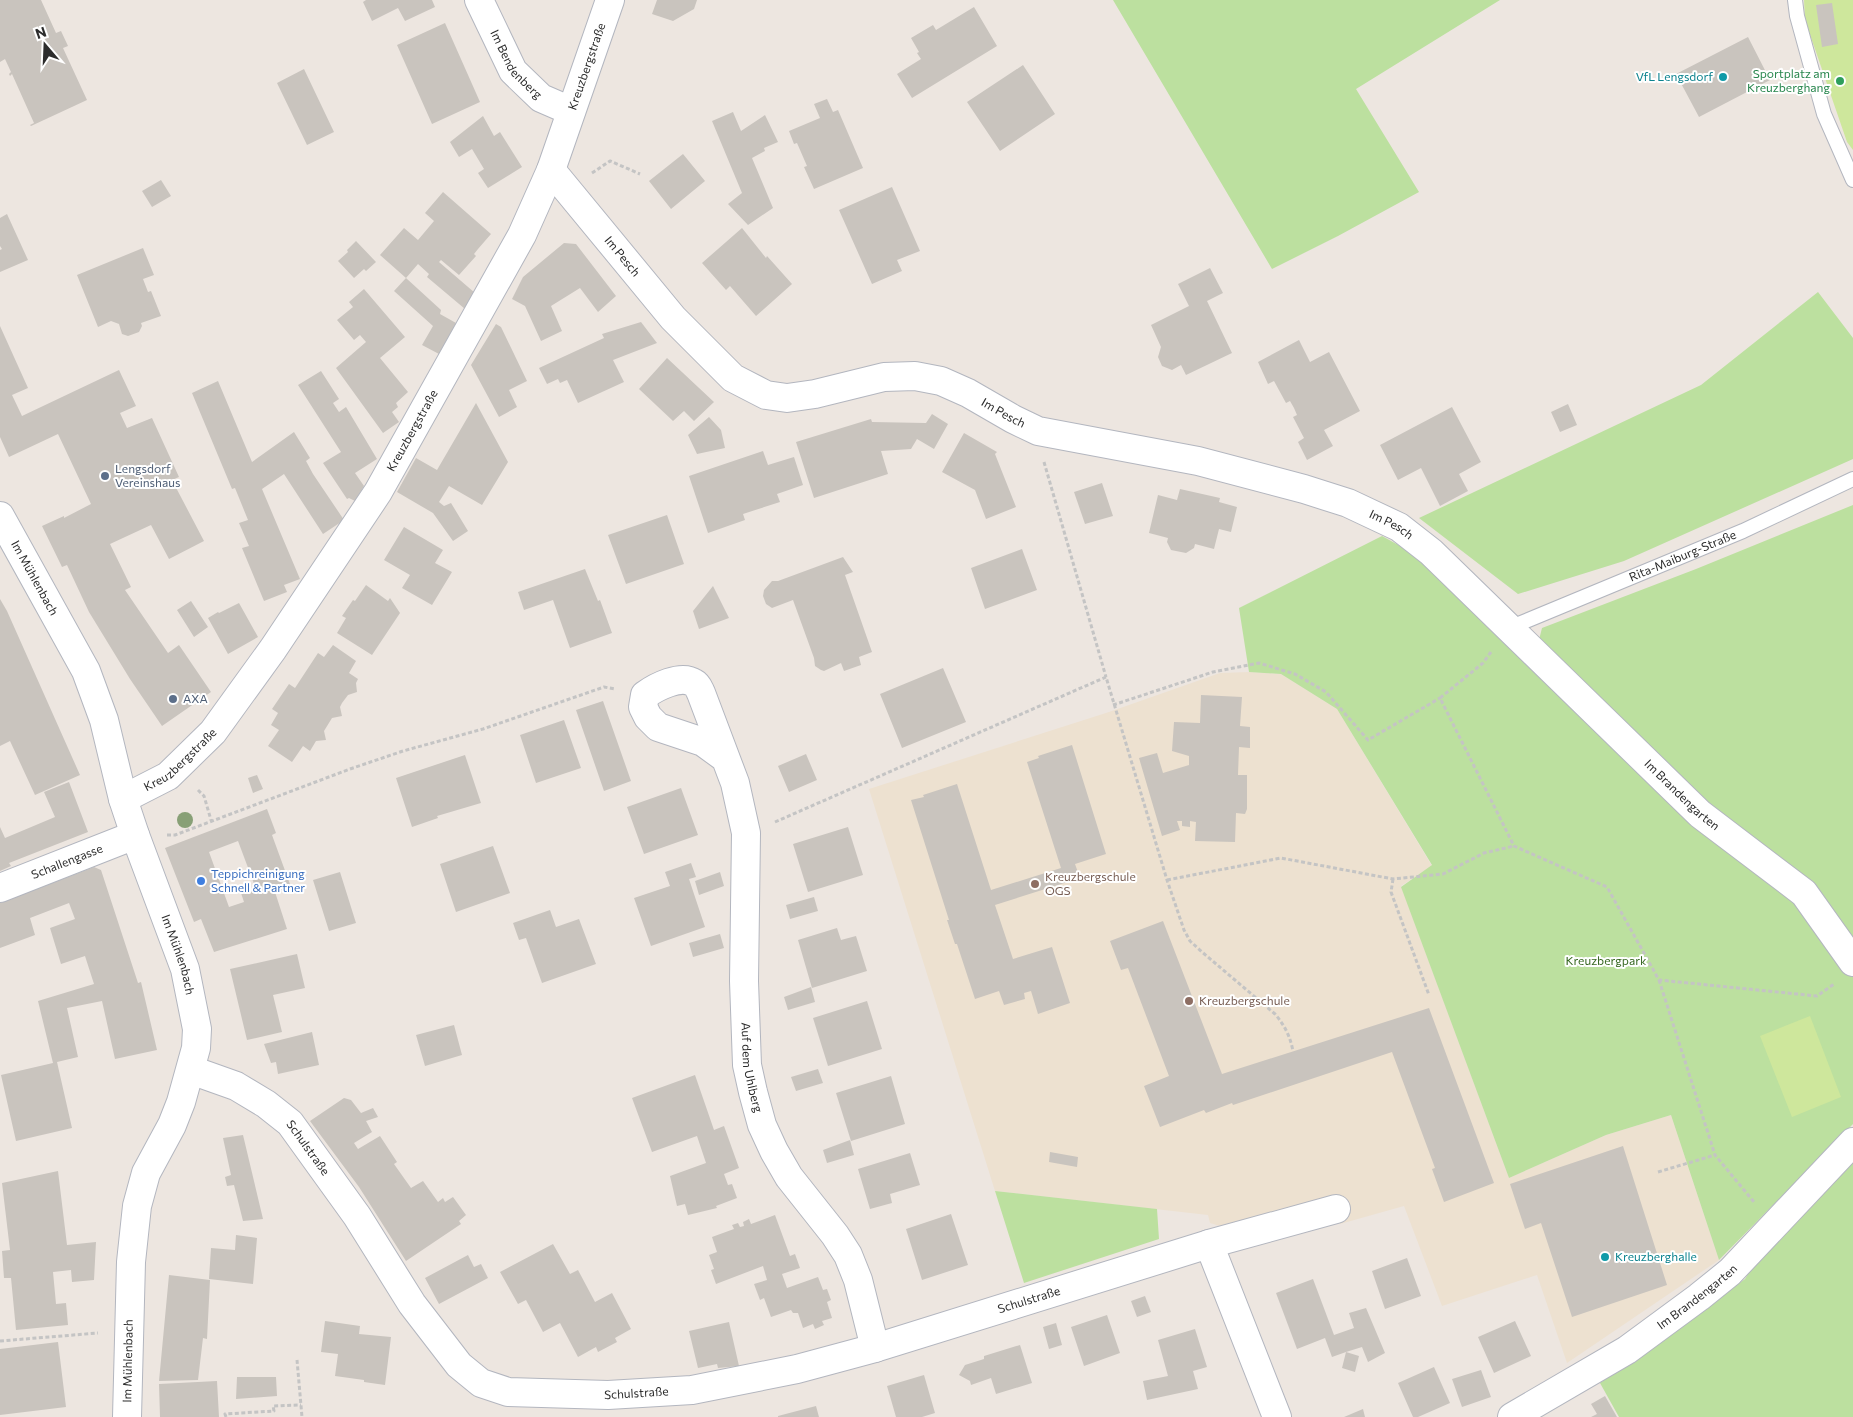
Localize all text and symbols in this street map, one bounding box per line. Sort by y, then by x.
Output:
north arrow [20,20,70,70]
street label: Kreuzbergstraße [564,21,608,112]
text: N [33,22,48,42]
street label: Im Bendenberg [488,27,546,102]
place label: Sportplatz am Kreuzberghang [1747,66,1830,94]
place label: VfL Lengsdorf [1636,69,1713,83]
marker: VfL Lengsdorf [1717,71,1729,83]
marker: Sportplatz am Kreuzberghang [1834,75,1846,87]
street label: Im Pesch [602,233,644,279]
street label: Kreuzbergstraße [383,387,440,474]
street label: Im Pesch [979,394,1028,430]
place label: Lengsdorf Vereinshaus [115,461,180,489]
marker: Lengsdorf Vereinshaus [99,470,111,482]
street label: Im Pesch [1367,506,1417,542]
street label: Rita-Maiburg-Straße [1627,527,1738,583]
street label: Im Mühlenbach [9,538,62,618]
place label: AXA [183,691,208,705]
marker: AXA [167,693,179,705]
street label: Kreuzbergstraße [141,725,219,793]
street label: Im Brandengarten [1642,756,1723,832]
street label: Schallengasse [29,840,104,881]
place label: Teppichreinigung Schnell & Partner [211,866,305,894]
place label: Kreuzbergschule OGS [1045,869,1136,897]
marker: Teppichreinigung Schnell & Partner [195,875,207,887]
marker: Kreuzbergschule OGS [1029,878,1041,890]
street label: Im Mühlenbach [159,912,198,996]
park label: Kreuzbergpark [1565,953,1647,967]
place label: Kreuzbergschule [1199,993,1290,1007]
marker: Kreuzbergschule [1183,995,1195,1007]
street label: Auf dem Uhlberg [739,1022,766,1114]
street label: Schulstraße [284,1117,333,1178]
place label: Kreuzberghalle [1615,1249,1697,1263]
marker: Kreuzberghalle [1599,1251,1611,1263]
street label: Im Brandengarten [1654,1261,1739,1332]
street label: Schulstraße [996,1283,1062,1315]
street label: Im Mühlenbach [119,1319,135,1403]
street label: Schulstraße [604,1383,669,1401]

